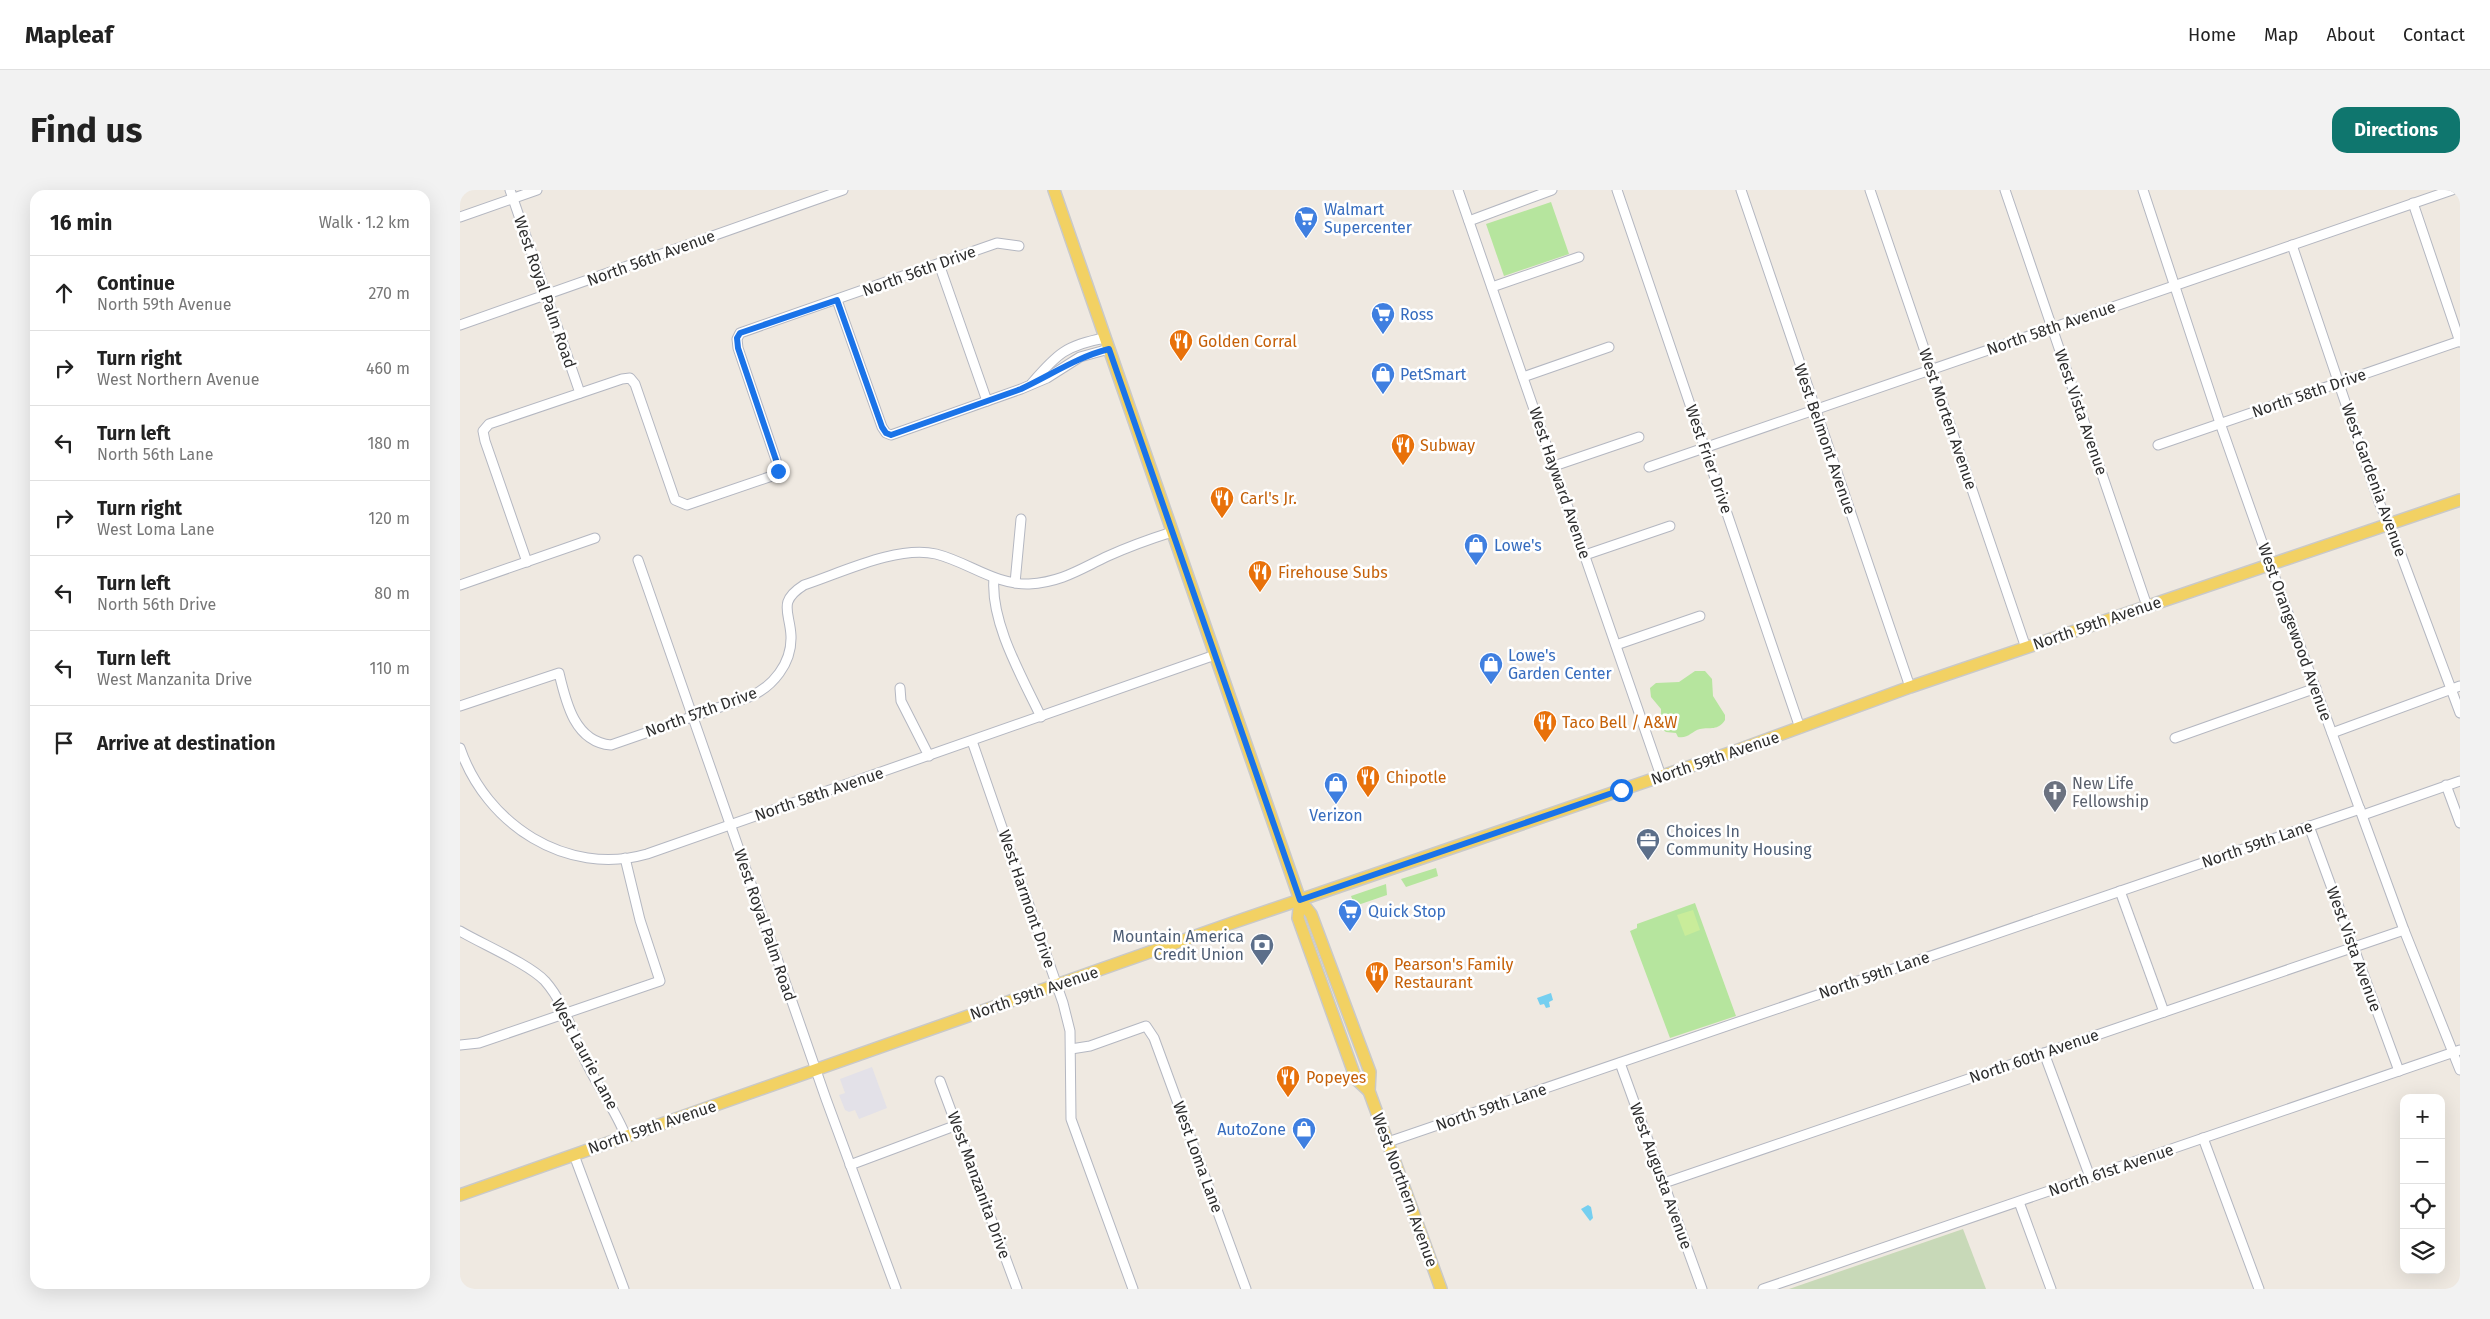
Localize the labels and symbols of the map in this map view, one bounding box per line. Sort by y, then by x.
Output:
place label: Walmart Supercenter [1324,200,1413,237]
supermarket icon: Walmart Supercenter [1293,205,1319,239]
street label: West Royal Palm Road [510,213,580,371]
street label: North 56th Avenue [584,226,718,290]
street label: North 56th Drive [860,242,978,300]
street label: North 58th Avenue [1984,297,2118,359]
supermarket icon: Ross [1370,301,1396,335]
place label: Ross [1400,305,1434,324]
restaurant icon: Golden Corral [1168,328,1194,362]
place label: Golden Corral [1198,332,1297,351]
street label: West Morten Avenue [1915,346,1981,492]
street label: West Vista Avenue [2051,347,2111,477]
shop icon: PetSmart [1370,361,1396,395]
street label: West Belmont Avenue [1790,361,1860,517]
place label: PetSmart [1400,365,1467,384]
street label: North 58th Drive [2249,365,2369,421]
street label: West Gardenia Avenue [2337,401,2411,559]
street label: West Frier Drive [1681,402,1737,516]
street label: West Hayward Avenue [1525,405,1595,561]
restaurant icon: Subway [1390,432,1416,466]
place label: Subway [1420,436,1475,455]
route end [767,460,790,483]
restaurant icon: Carl's Jr. [1209,485,1235,519]
place label: Carl's Jr. [1240,489,1297,508]
shop icon: Lowe's [1463,532,1489,566]
place label: Lowe's [1494,536,1542,555]
street label: West Orangewood Avenue [2254,540,2336,724]
restaurant icon: Firehouse Subs [1247,559,1273,593]
place label: Firehouse Subs [1278,563,1388,582]
street label: North 59th Avenue [2030,592,2164,654]
place label: Lowe's Garden Center [1508,646,1612,683]
shop icon: Lowe's Garden Center [1478,651,1504,685]
street label: North 57th Drive [643,683,759,741]
restaurant icon: Taco Bell / A&W [1532,709,1558,743]
place label: Taco Bell / A&W [1562,713,1678,732]
street label: North 59th Avenue [1648,727,1782,789]
street label: North 58th Avenue [752,763,886,825]
restaurant icon: Chipotle [1355,764,1381,798]
place label: Chipotle [1386,768,1446,787]
shop icon: Verizon [1323,771,1349,805]
place label: New Life Fellowship [2072,774,2149,811]
route start [1610,779,1633,802]
church icon: New Life Fellowship [2042,779,2068,813]
place label: Verizon [1309,806,1363,825]
street label: North 59th Lane [2199,816,2315,872]
place label: Choices In Community Housing [1666,822,1812,859]
street label: West Harmont Drive [994,827,1060,971]
office icon: Choices In Community Housing [1635,827,1661,861]
street label: West Royal Palm Road [730,846,800,1004]
street label: West Vista Avenue [2323,884,2385,1014]
supermarket icon: Quick Stop [1337,898,1363,932]
place label: Quick Stop [1368,902,1446,921]
place label: Mountain America Credit Union [1113,927,1244,964]
bank icon: Mountain America Credit Union [1249,932,1275,966]
street label: North 59th Lane [1816,947,1932,1003]
place label: Pearson's Family Restaurant [1394,955,1513,992]
restaurant icon: Pearson's Family Restaurant [1364,960,1390,994]
street label: North 59th Avenue [967,962,1101,1024]
street label: West Laurie Lane [548,995,622,1113]
street label: North 60th Avenue [1967,1025,2101,1087]
restaurant icon: Popeyes [1275,1064,1301,1098]
place label: Popeyes [1306,1068,1366,1087]
street label: North 59th Lane [1433,1079,1549,1135]
street label: North 59th Avenue [585,1096,719,1158]
street label: West Loma Lane [1169,1099,1227,1215]
street label: West Augusta Avenue [1626,1100,1696,1252]
street label: West Manzanita Drive [944,1109,1014,1261]
street label: West Northern Avenue [1368,1110,1442,1270]
shop icon: AutoZone [1291,1116,1317,1150]
place label: AutoZone [1217,1120,1286,1139]
street label: North 61st Avenue [2046,1140,2176,1200]

